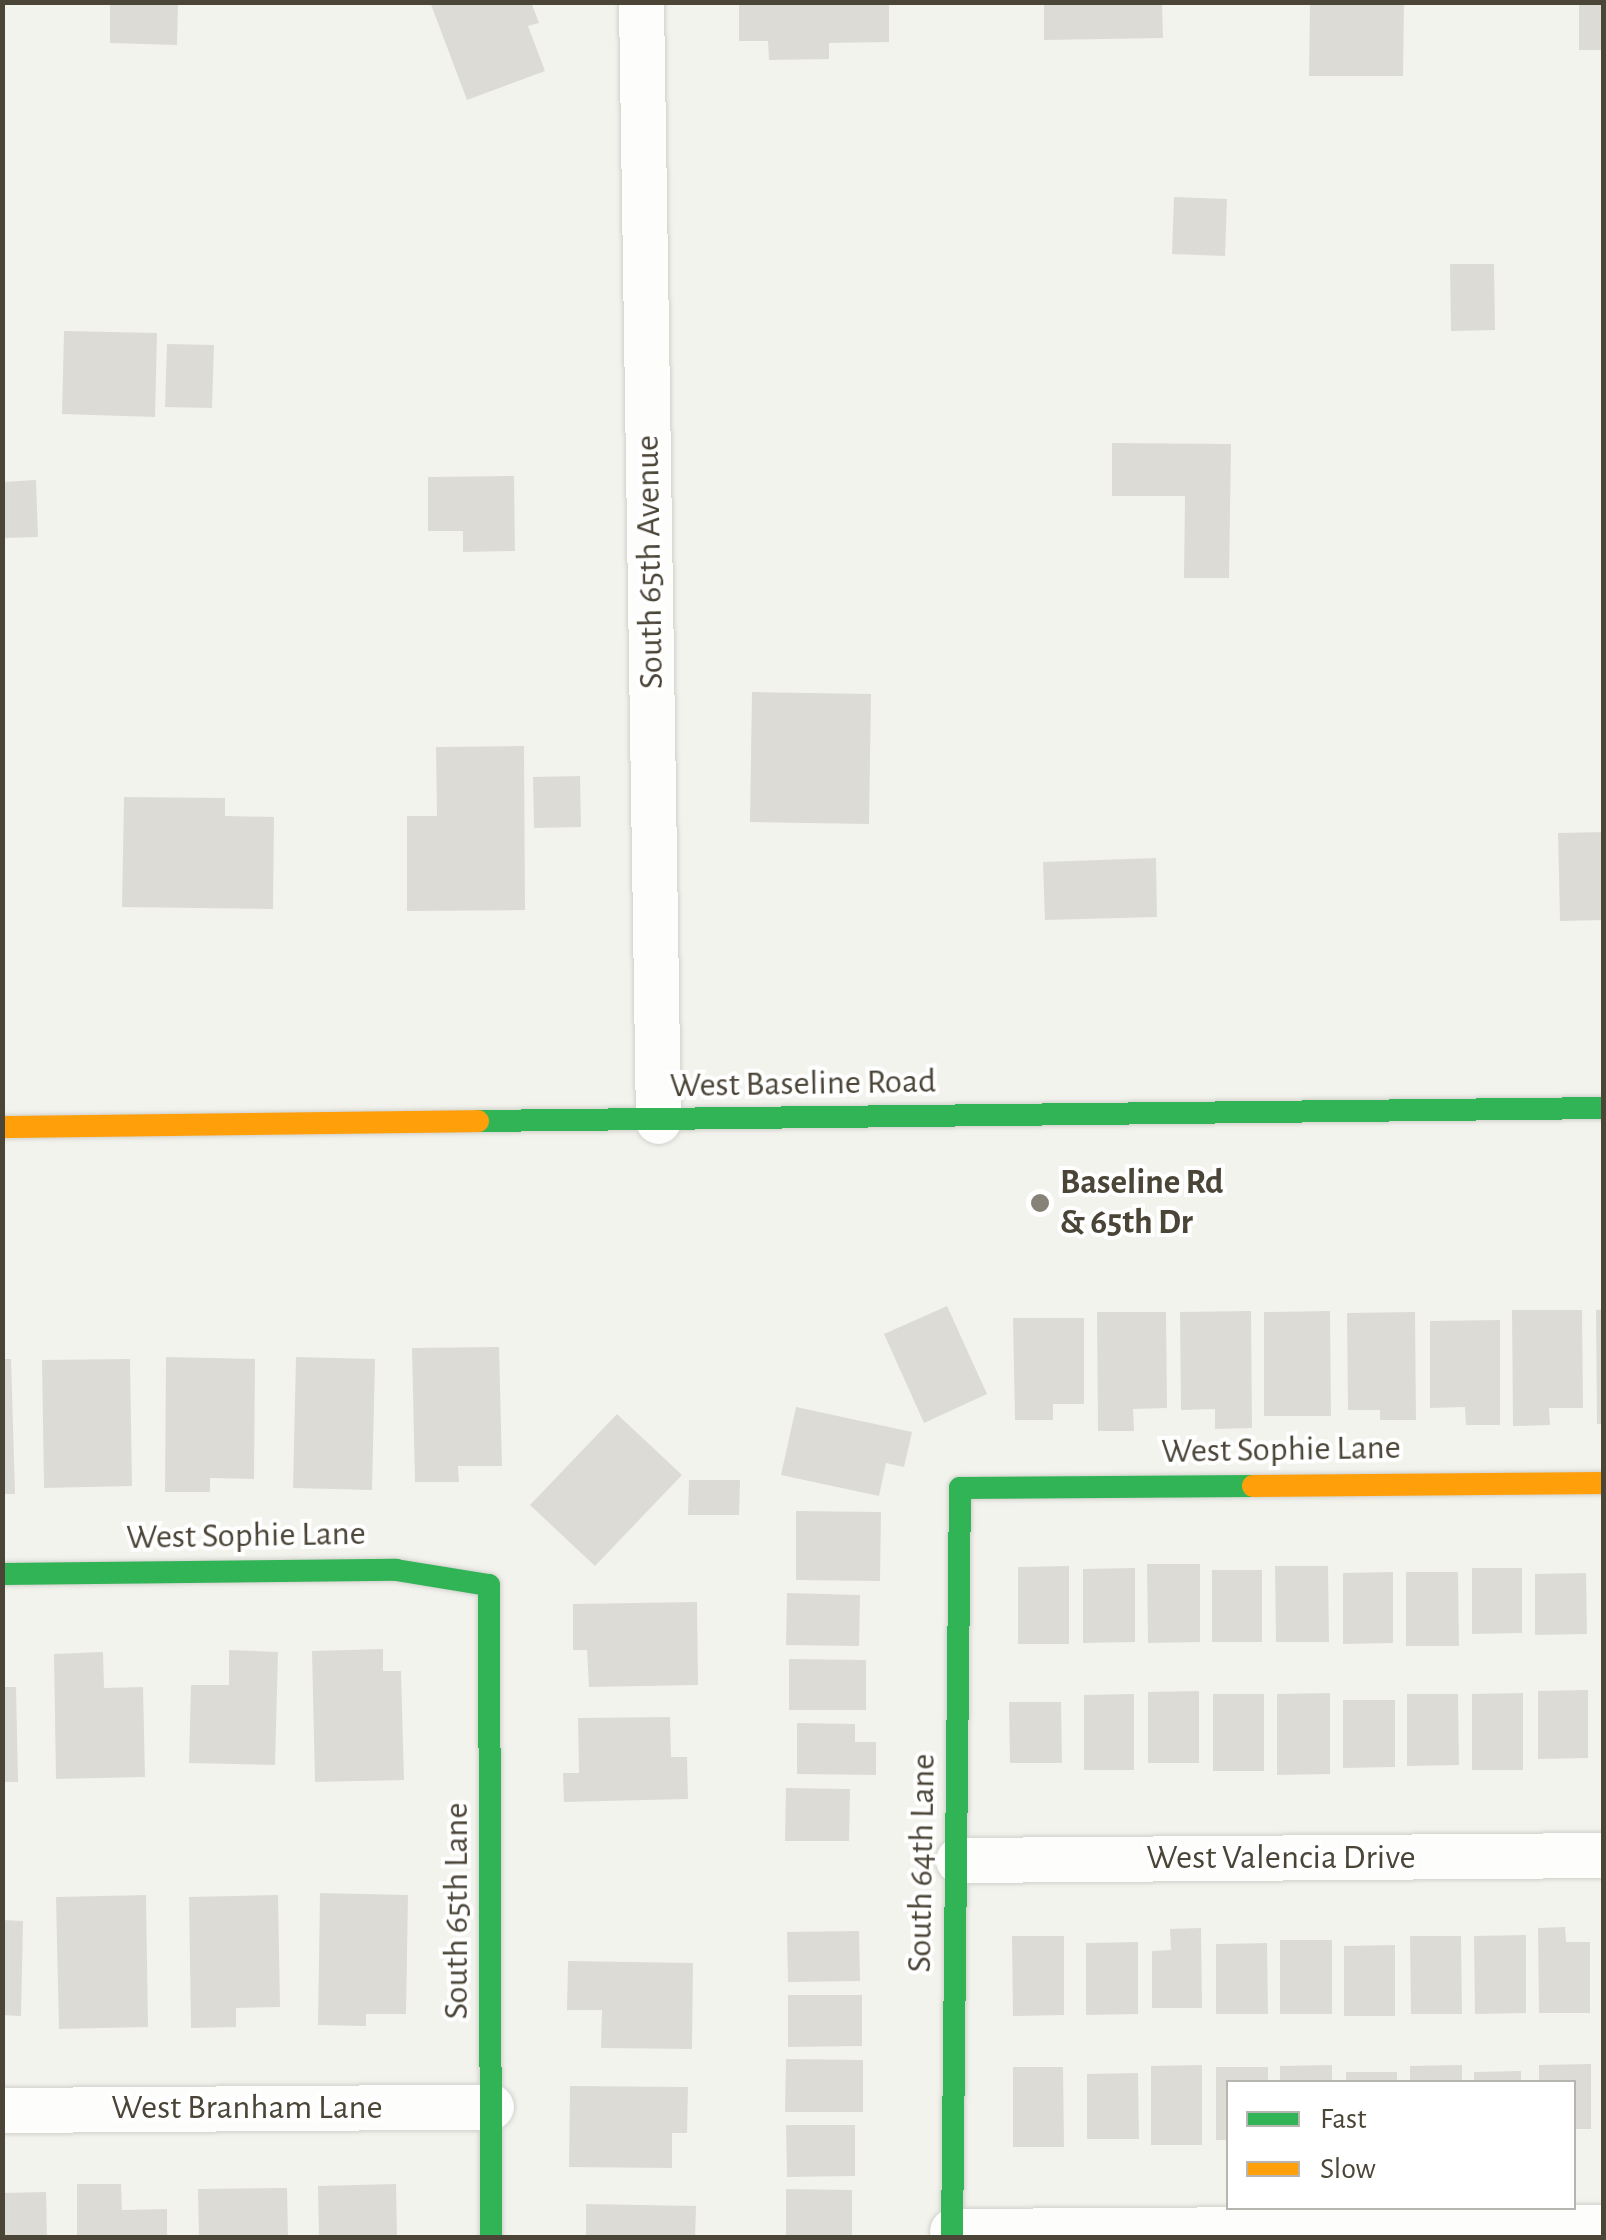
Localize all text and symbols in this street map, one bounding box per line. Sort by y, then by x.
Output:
street label: South 65th Avenue [627,435,673,689]
street label: West Baseline Road [669,1061,937,1107]
place label: Baseline Rd & 65th Dr [1060,1162,1223,1244]
marker: Baseline Rd & 65th Dr [1029,1192,1051,1214]
street label: West Sophie Lane [1161,1427,1401,1473]
street label: West Sophie Lane [126,1513,366,1559]
street label: South 64th Lane [899,1753,945,1973]
street label: South 65th Lane [436,1803,478,2019]
street label: West Valencia Drive [1146,1837,1416,1879]
legend [1226,2080,1576,2210]
street label: West Branham Lane [111,2087,383,2129]
text: Fast [1320,2104,1367,2134]
text: Slow [1320,2154,1376,2184]

